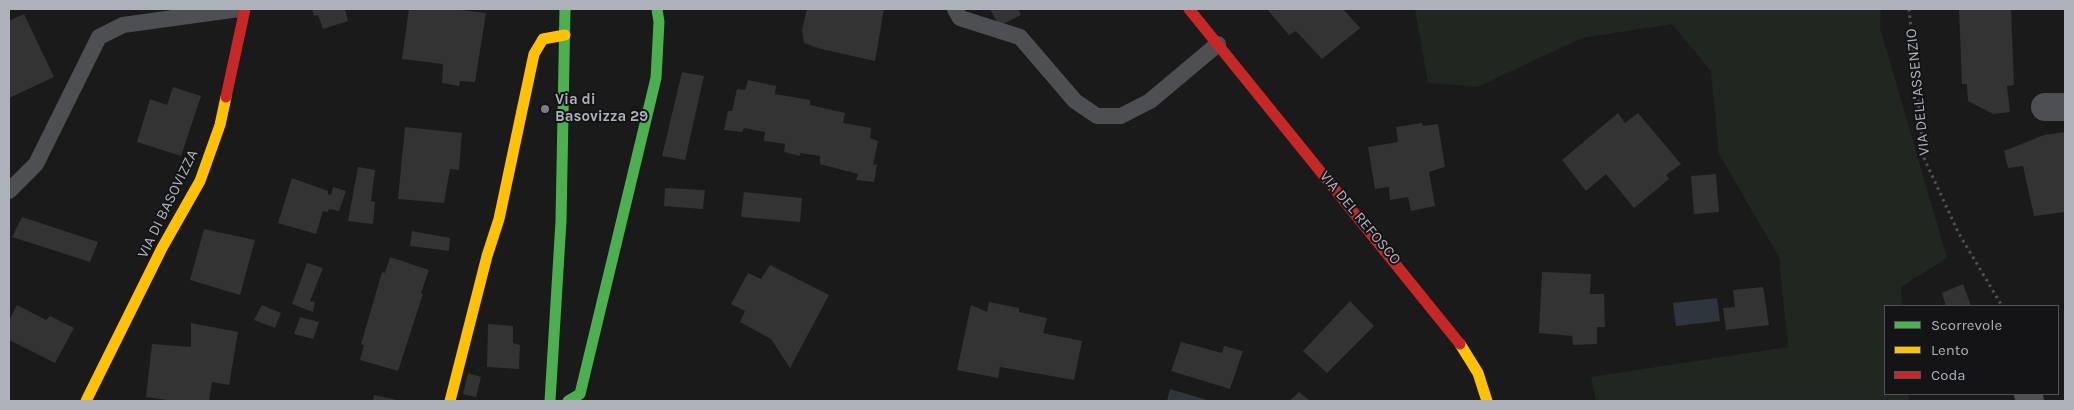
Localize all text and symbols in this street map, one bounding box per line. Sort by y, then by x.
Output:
street label: VIA DELL'ASSENZIO [1902,28,1934,156]
place label: Via di Basovizza 29 [555,91,648,126]
marker: Via di Basovizza 29 [539,103,551,115]
street label: VIA DI BASOVIZZA [134,147,202,261]
street label: VIA DEL REFOSCO [1316,167,1404,269]
legend [1884,305,2059,395]
text: Scorrevole [1931,316,2002,334]
text: Lento [1931,341,1969,359]
text: Coda [1931,366,1966,384]

